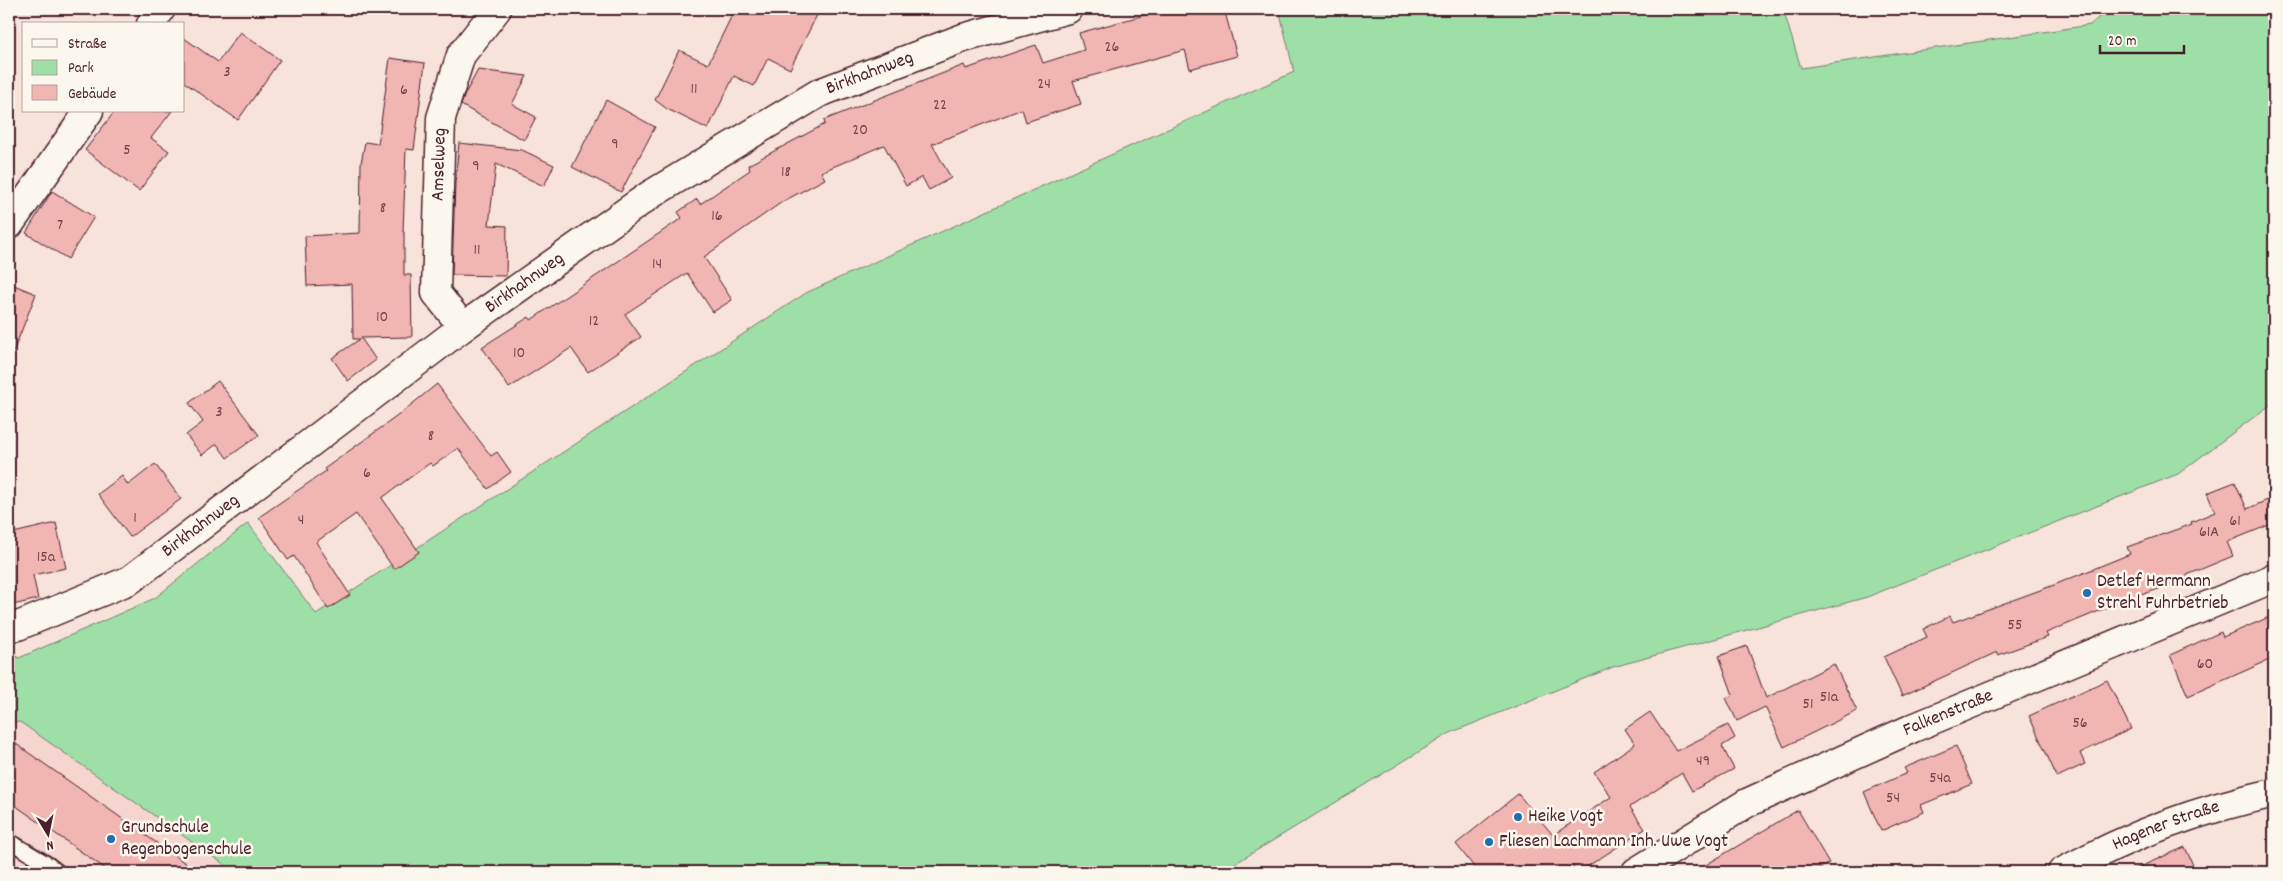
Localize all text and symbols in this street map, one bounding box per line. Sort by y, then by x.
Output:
legend [22,22,185,112]
scale bar [2100,22,2184,54]
text: 20 m [2108,31,2136,53]
text: Straße [68,34,107,56]
house number: 26 [1105,36,1120,59]
street label: Birkhahnweg [822,45,917,103]
text: Park [68,58,94,80]
house number: 3 [223,61,231,84]
house number: 24 [1037,73,1051,96]
house number: 11 [690,78,698,101]
house number: 6 [400,79,408,102]
text: Gebäude [68,84,117,106]
house number: 22 [933,94,947,117]
house number: 20 [852,119,868,142]
street label: Amselweg [425,127,454,201]
house number: 9 [611,133,619,156]
house number: 5 [123,139,131,162]
house number: 9 [472,155,480,178]
house number: 18 [781,161,791,184]
house number: 8 [380,197,386,220]
house number: 16 [711,205,723,228]
house number: 7 [57,214,63,237]
house number: 11 [473,239,481,262]
street label: Birkhahnweg [480,246,570,321]
house number: 14 [652,253,662,276]
house number: 10 [376,306,388,329]
house number: 12 [589,310,599,333]
house number: 10 [513,342,525,365]
house number: 3 [215,401,223,424]
house number: 8 [428,425,434,448]
house number: 6 [363,462,371,485]
street label: Birkhahnweg [156,488,245,565]
house number: 1 [133,507,137,530]
house number: 4 [298,509,304,532]
house number: 61 [2229,510,2241,533]
house number: 61A [2199,521,2219,544]
house number: 15a [37,546,56,569]
place label: Detlef Hermann Strehl Fuhrbetrieb [2097,569,2229,618]
marker: Detlef Hermann Strehl Fuhrbetrieb [2081,587,2093,599]
house number: 55 [2008,614,2022,637]
house number: 60 [2197,653,2213,676]
street label: Falkenstraße [1899,683,1997,744]
house number: 51a [1820,686,1839,709]
house number: 51 [1803,693,1813,716]
house number: 56 [2072,712,2088,735]
house number: 49 [1696,750,1710,773]
house number: 54a [1929,767,1951,790]
house number: 54 [1886,787,1900,810]
street label: Hagener Straße [2108,794,2223,858]
place label: Heike Vogt [1528,804,1603,831]
north arrow [22,808,72,858]
marker: Heike Vogt [1512,811,1524,823]
place label: Grundschule Regenbogenschule [121,815,252,864]
place label: Fliesen Lachmann Inh. Uwe Vogt [1499,829,1728,856]
marker: Grundschule Regenbogenschule [105,833,117,845]
text: N [45,834,55,855]
marker: Fliesen Lachmann Inh. Uwe Vogt [1483,836,1495,848]

